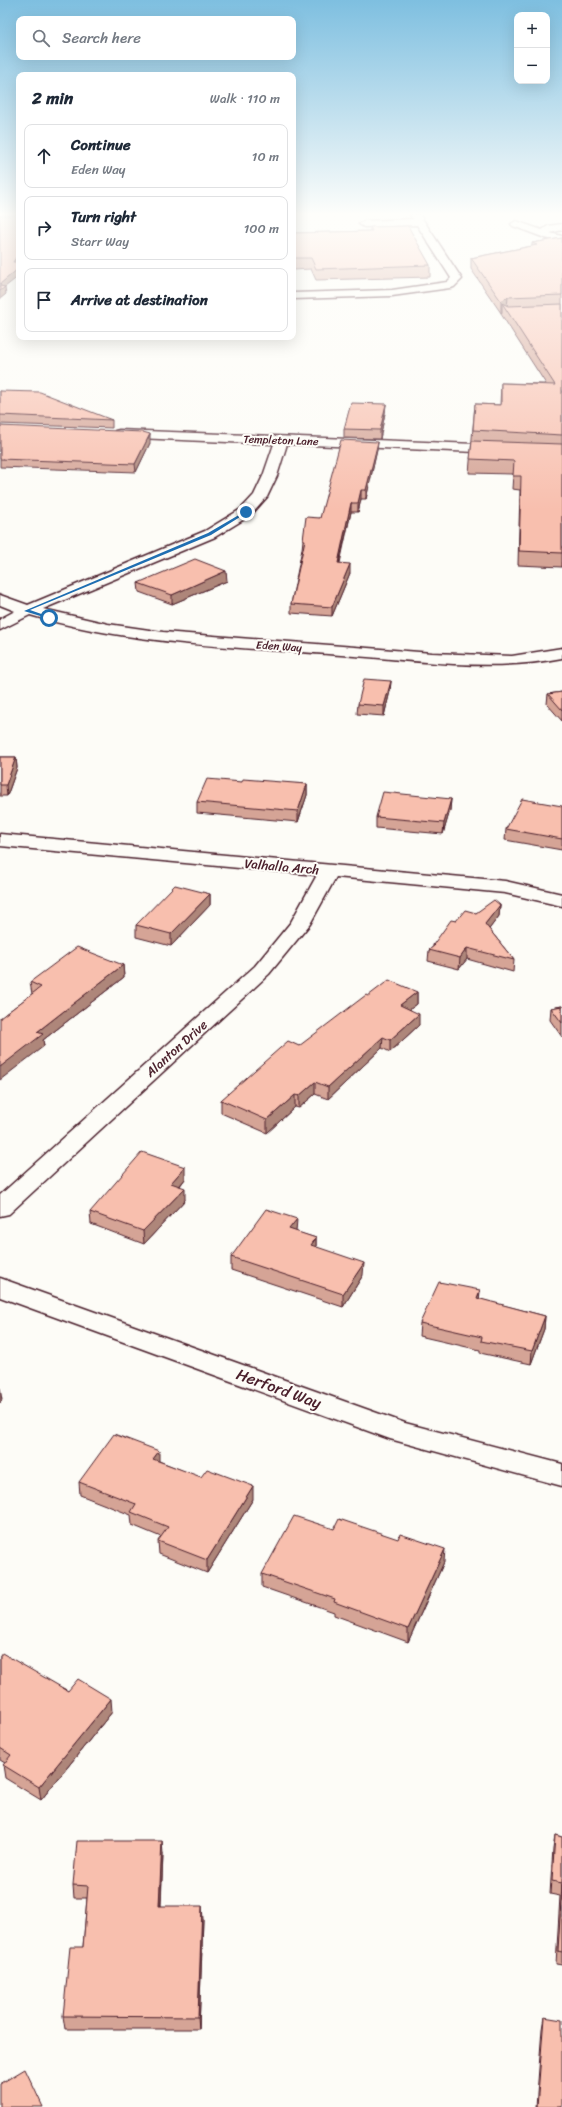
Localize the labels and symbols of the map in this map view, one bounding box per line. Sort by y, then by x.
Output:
street label: Templeton Lane [243,430,319,451]
route end [237,503,255,521]
route start [40,609,58,627]
street label: Eden Way [255,635,303,658]
street label: Valhalla Arch [244,852,320,881]
street label: Alanton Drive [139,1014,213,1083]
street label: Herford Way [232,1360,326,1418]

